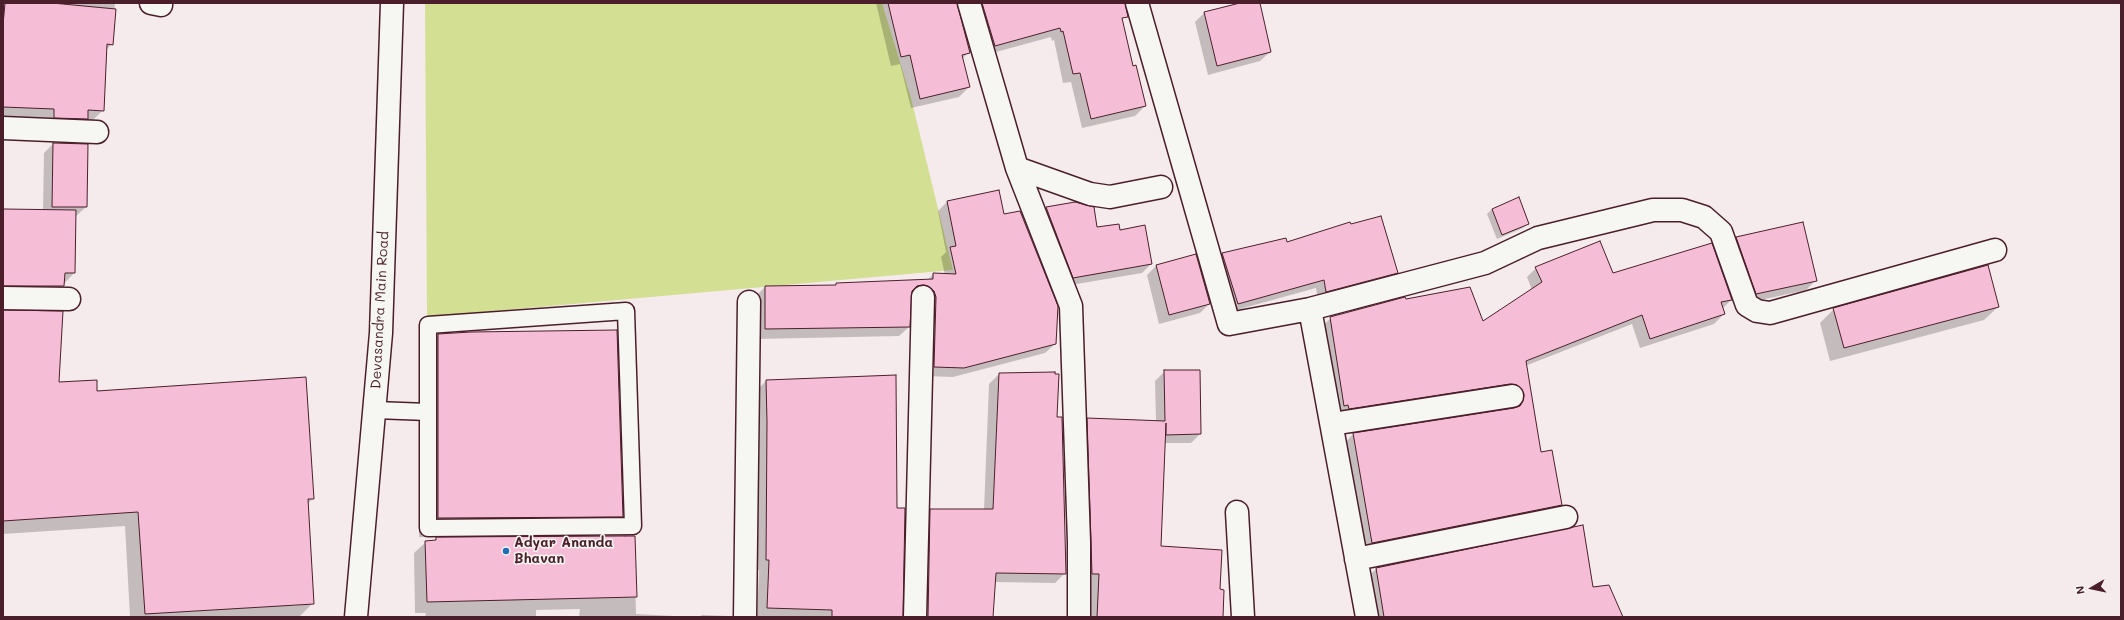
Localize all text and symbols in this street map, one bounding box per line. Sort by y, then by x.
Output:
street label: Devasandra Main Road [367,231,393,389]
place label: Adyar Ananda Bhavan [514,535,613,568]
marker: Adyar Ananda Bhavan [501,546,511,556]
north arrow [2072,568,2112,608]
text: N [2072,585,2088,595]

